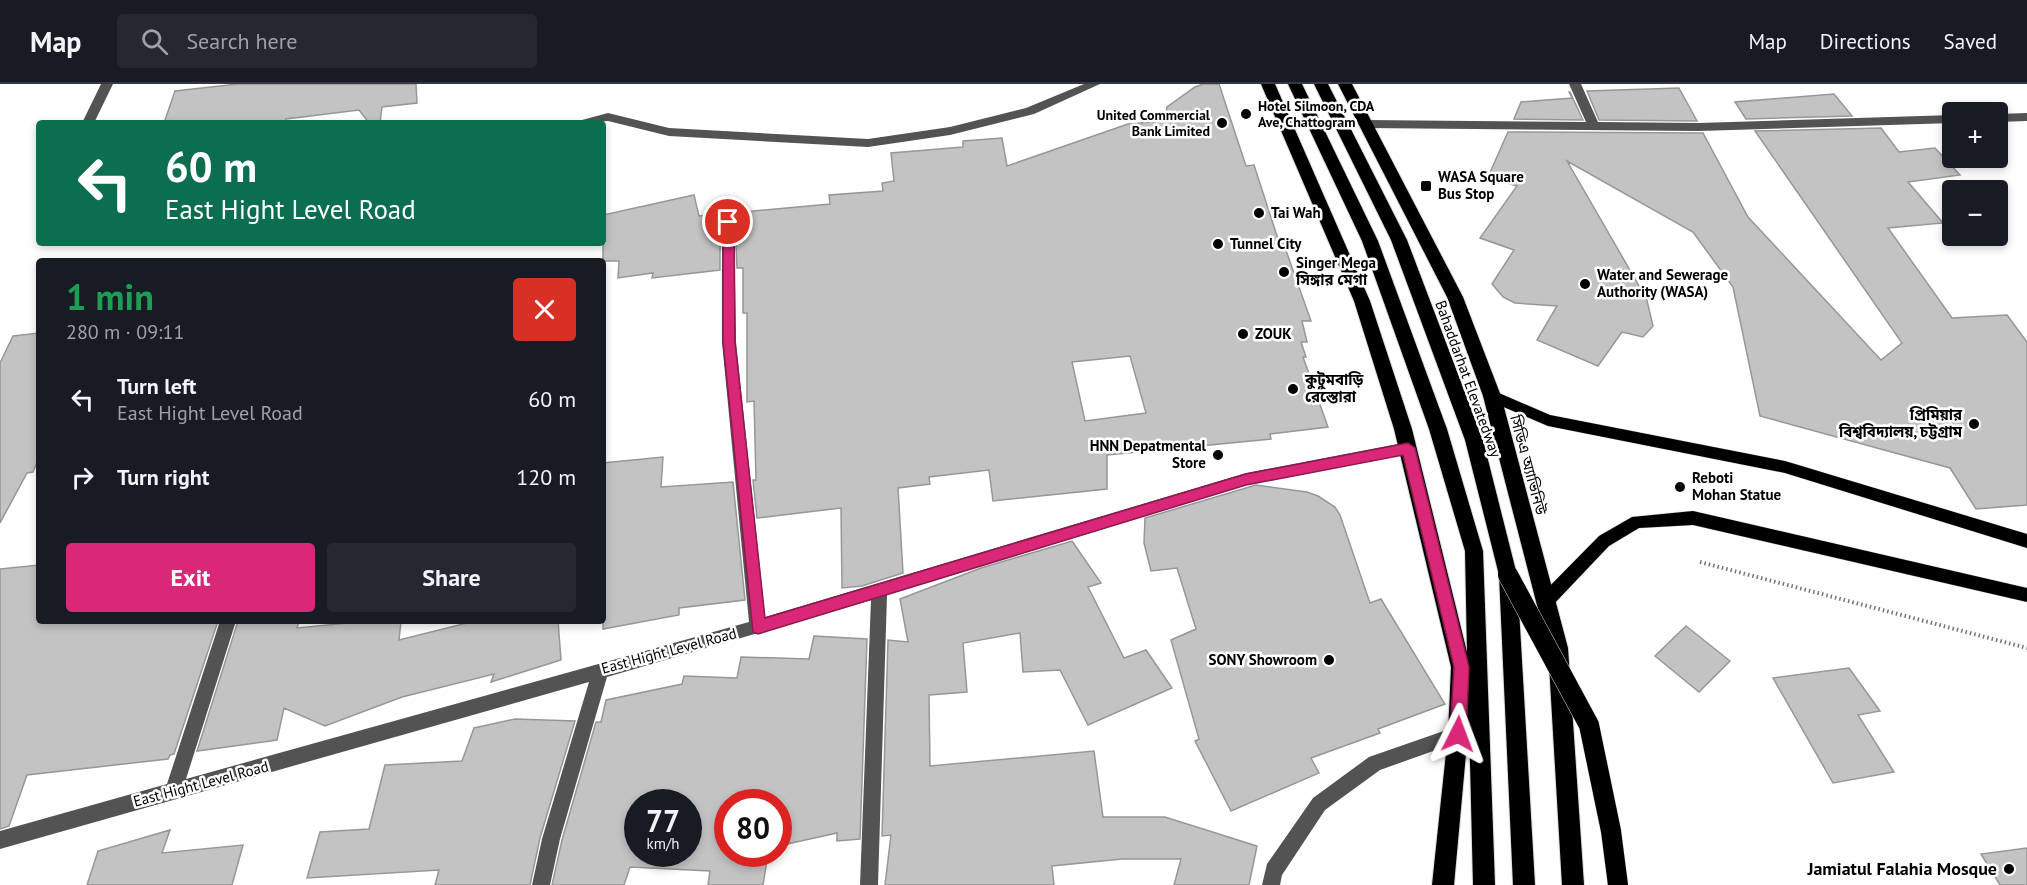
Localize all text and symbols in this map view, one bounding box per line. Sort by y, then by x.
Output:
search box [117,14,537,68]
text: Map [30,23,81,60]
icon: search [138,25,171,58]
text: Search here [186,27,297,55]
text: Map [1748,28,1787,55]
text: Directions [1820,28,1911,55]
text: Saved [1944,28,1997,55]
place label: Hotel Silmoon, CDA Ave, Chattogram [1258,97,1375,131]
map controls [1942,102,2008,246]
button: + [1942,102,2008,168]
place label: United Commercial Bank Limited [1097,106,1211,140]
marker: Hotel Silmoon, CDA Ave, Chattogram [1239,107,1253,121]
marker: United Commercial Bank Limited [1215,116,1229,130]
text: 60 m [165,139,257,194]
icon: left [66,144,144,222]
place label: WASA Square Bus Stop [1438,167,1524,203]
marker: WASA Square Bus Stop [1419,179,1433,193]
button: − [1942,180,2008,246]
text: East Hight Level Road [165,192,416,226]
pin [702,196,753,247]
place label: Tai Wah [1271,203,1321,222]
icon: arrive [711,205,744,238]
marker: Tai Wah [1252,206,1266,220]
place label: Tunnel City [1230,234,1302,253]
marker: Tunnel City [1211,237,1225,251]
place label: Singer Mega সিঙ্গার মেগা [1295,253,1376,289]
marker: Singer Mega সিঙ্গার মেগা [1277,265,1291,279]
place label: Water and Sewerage Authority (WASA) [1597,265,1729,301]
text: 1 min [66,273,154,320]
marker: Water and Sewerage Authority (WASA) [1578,277,1592,291]
button: close [513,278,576,341]
street label: Bahaddarhat Elevatedway [1431,298,1506,460]
text: 280 m · 09:11 [66,319,184,345]
place label: ZOUK [1255,324,1292,343]
marker: ZOUK [1236,327,1250,341]
place label: কুটুমবাড়ি রেস্তোরা [1304,370,1363,406]
text: Turn left [117,372,197,400]
marker: কুটুমবাড়ি রেস্তোরা [1286,382,1300,396]
icon: left [66,383,99,416]
text: 60 m [528,385,576,413]
text: East Hight Level Road [117,400,303,426]
place label: প্রিমিয়ার বিশ্ববিদ্যালয়, চট্টগ্রাম [1838,405,1963,441]
street label: সিডিএ অ্যাভিনিউ [1506,412,1551,517]
marker: প্রিমিয়ার বিশ্ববিদ্যালয়, চট্টগ্রাম [1967,417,1981,431]
place label: HNN Depatmental Store [1090,436,1207,472]
marker: HNN Depatmental Store [1211,448,1225,462]
icon: right [66,461,99,494]
text: Turn right [117,463,209,491]
text: 120 m [516,463,576,491]
place label: Reboti Mohan Statue [1692,468,1782,504]
marker: Reboti Mohan Statue [1673,480,1687,494]
button: Exit [66,543,315,612]
button: Share [327,543,576,612]
street label: East Hight Level Road [599,623,739,678]
place label: SONY Showroom [1209,650,1317,669]
marker: SONY Showroom [1322,653,1336,667]
position arrow [1426,702,1490,766]
street label: East Hight Level Road [131,756,271,811]
speed limit sign: 80 [714,789,792,867]
text: 77 [646,801,680,840]
text: km/h [647,834,679,853]
place label: Jamiatul Falahia Mosque [1806,857,1997,880]
marker: Jamiatul Falahia Mosque [2002,862,2016,876]

